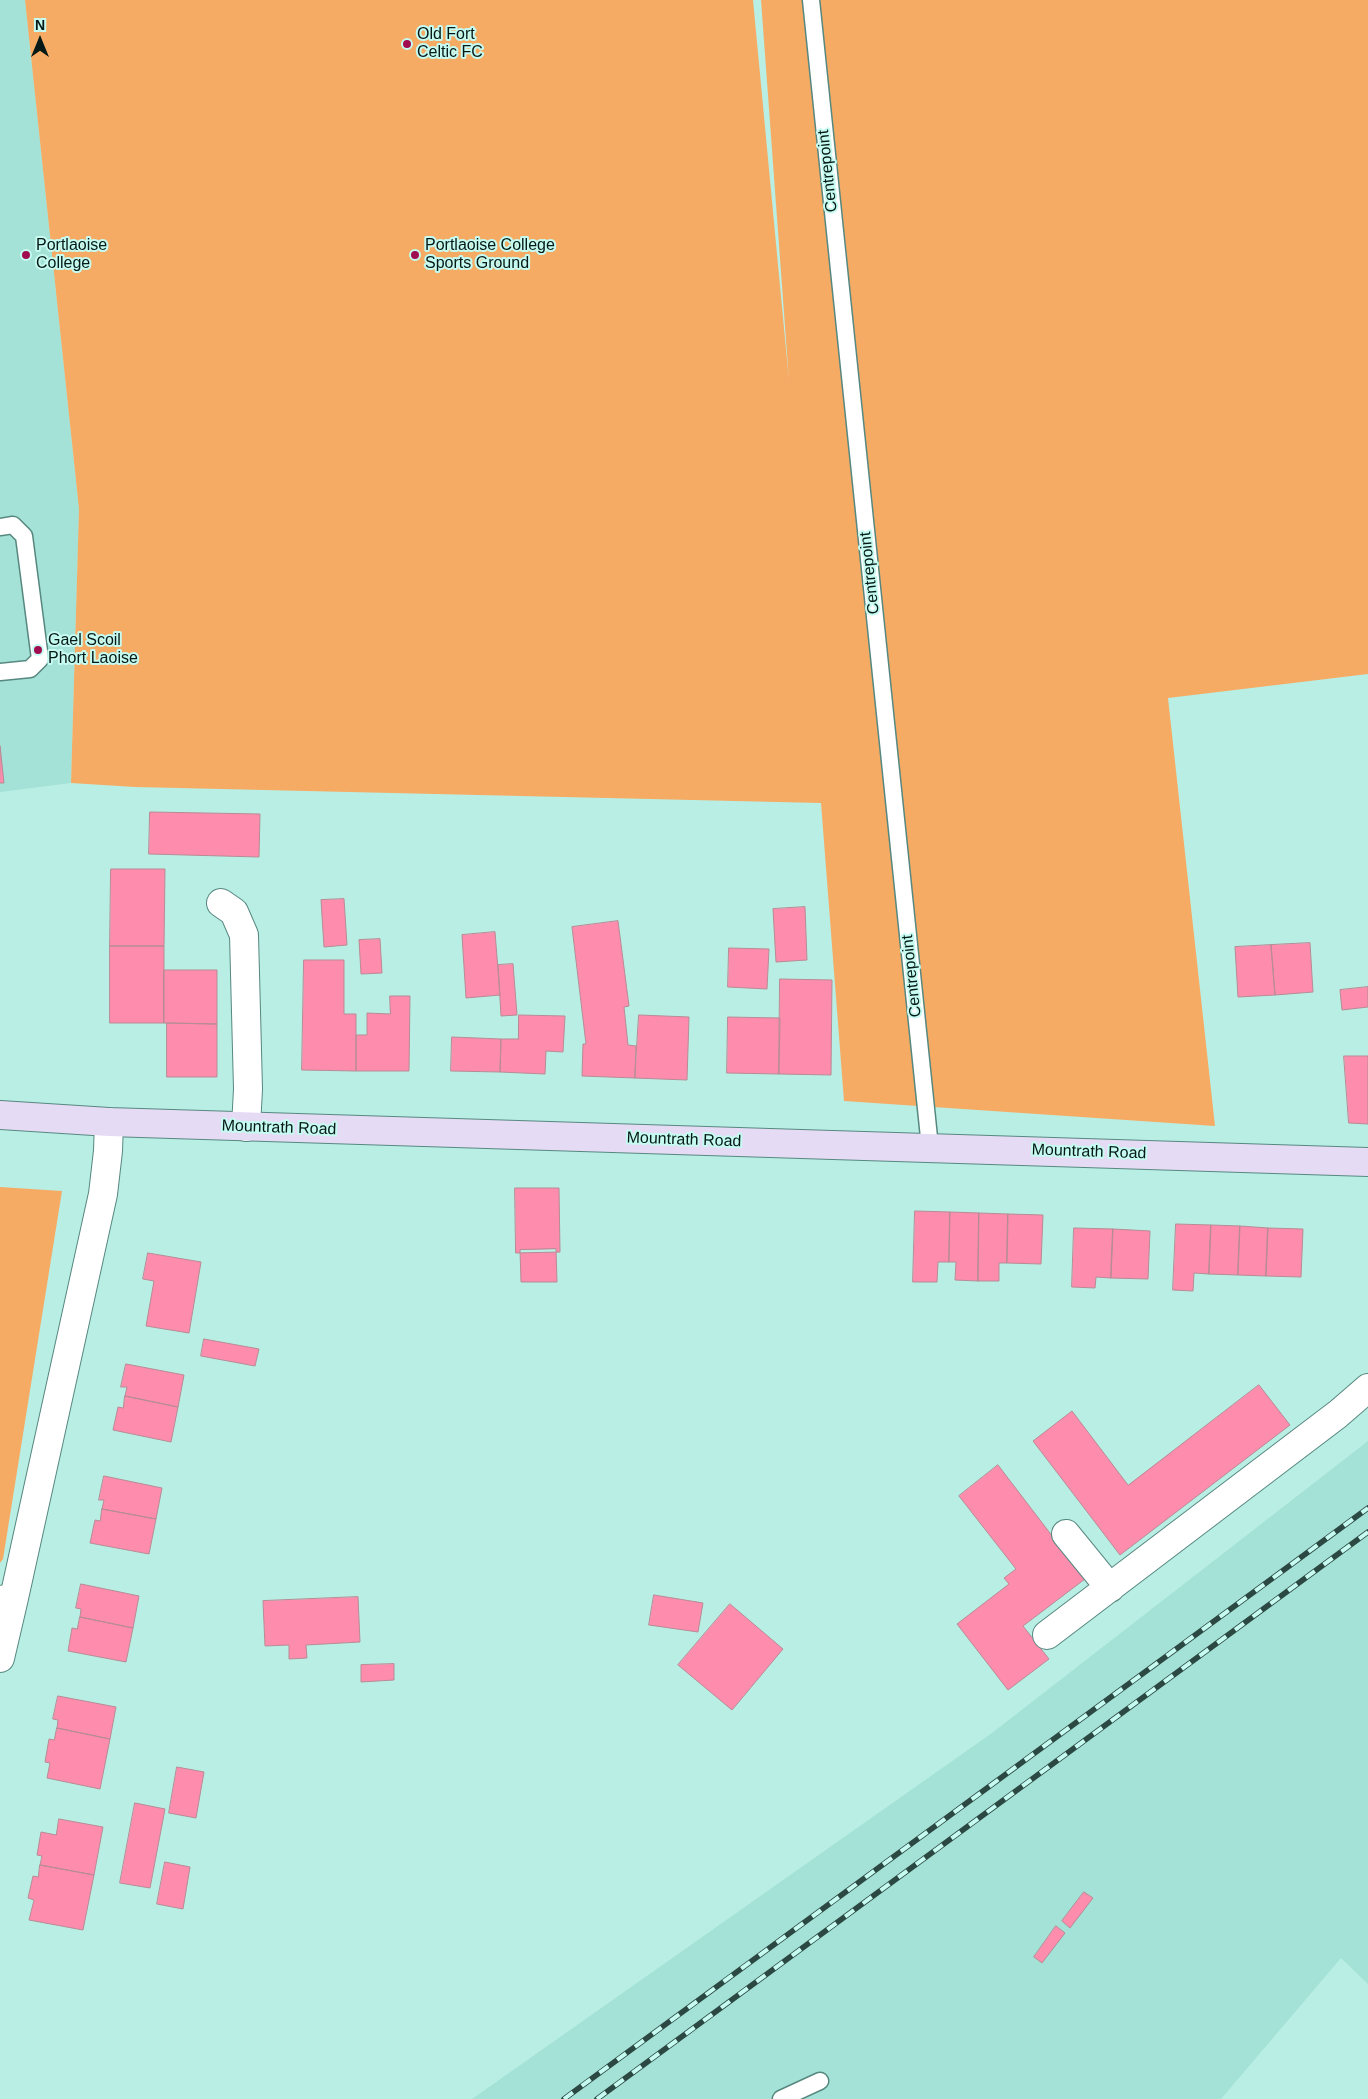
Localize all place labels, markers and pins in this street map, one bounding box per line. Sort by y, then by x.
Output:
place label: Old Fort Celtic FC [417,25,483,63]
marker: Old Fort Celtic FC [401,38,413,50]
place label: Portlaoise College [36,236,107,274]
place label: Portlaoise College Sports Ground [425,236,555,274]
marker: Portlaoise College [20,249,32,261]
marker: Portlaoise College Sports Ground [409,249,421,261]
place label: Gael Scoil Phort Laoise [48,631,138,669]
marker: Gael Scoil Phort Laoise [32,644,44,656]

